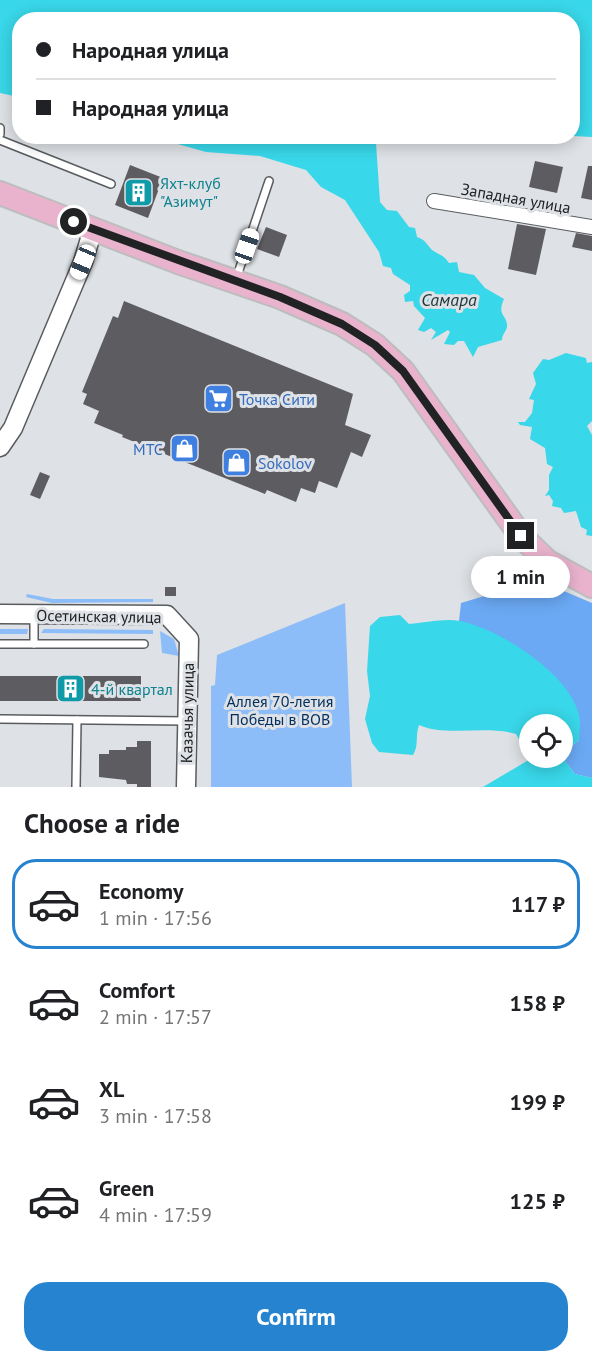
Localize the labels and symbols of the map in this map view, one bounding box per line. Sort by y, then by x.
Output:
place label: Яхт-клуб "Азимут" [160,173,221,211]
building icon: Яхт-клуб "Азимут" [123,176,155,208]
street label: Западная улица [460,179,572,217]
route start [60,208,87,235]
car [233,226,261,266]
car [68,242,98,282]
water label: Самара [421,288,477,311]
supermarket icon: Точка Сити [202,383,234,415]
place label: Точка Сити [239,389,315,409]
shop icon: МТС [168,433,200,465]
place label: МТС [133,439,163,459]
shop icon: Sokolov [221,447,253,479]
place label: Sokolov [258,453,312,473]
route end [507,522,534,549]
callout: 1 min [472,557,570,599]
street label: Осетинская улица [36,605,162,627]
street label: Казачья улица [176,663,198,763]
building icon: 4-й квартал [54,673,86,705]
place label: 4-й квартал [91,679,173,699]
park label: Аллея 70-летия Победы в ВОВ [227,691,333,729]

